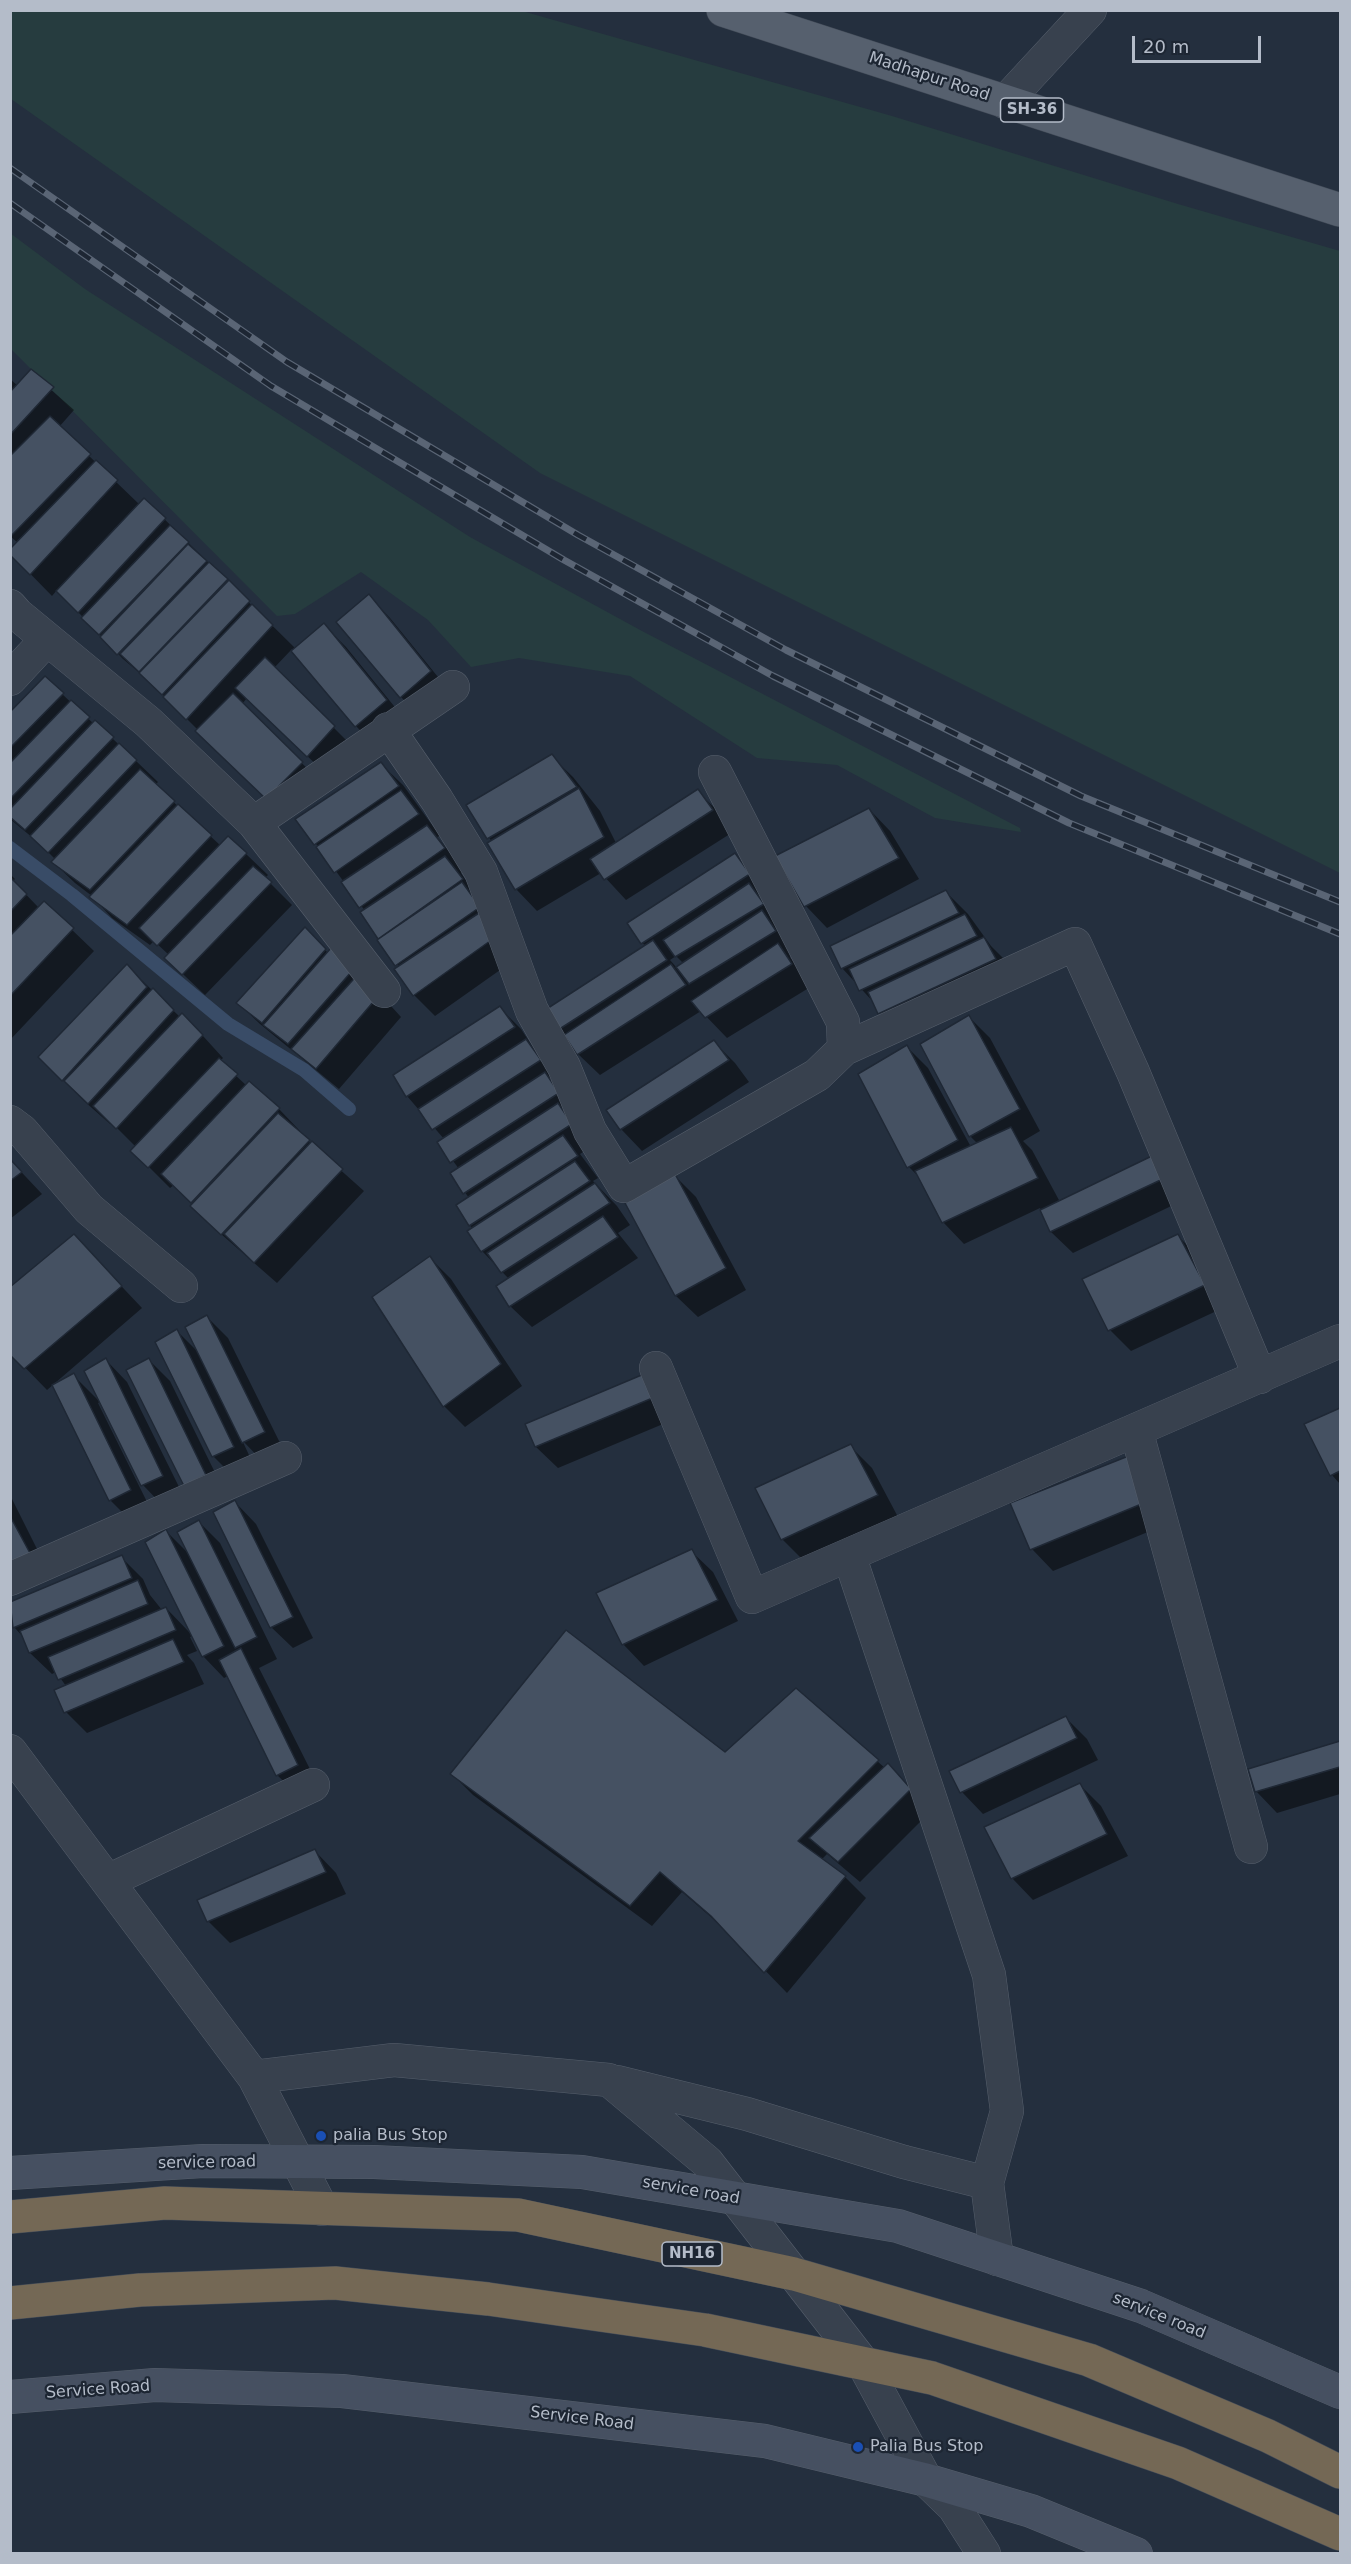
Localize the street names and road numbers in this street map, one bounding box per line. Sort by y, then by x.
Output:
street label: Madhapur Road [866,48,992,106]
road number: SH-36 [1000,98,1064,122]
street label: service road [158,2153,256,2173]
street label: service road [641,2173,741,2209]
road number: NH16 [662,2242,722,2266]
street label: service road [1110,2289,1208,2343]
street label: Service Road [45,2377,151,2403]
street label: Service Road [529,2403,635,2435]

